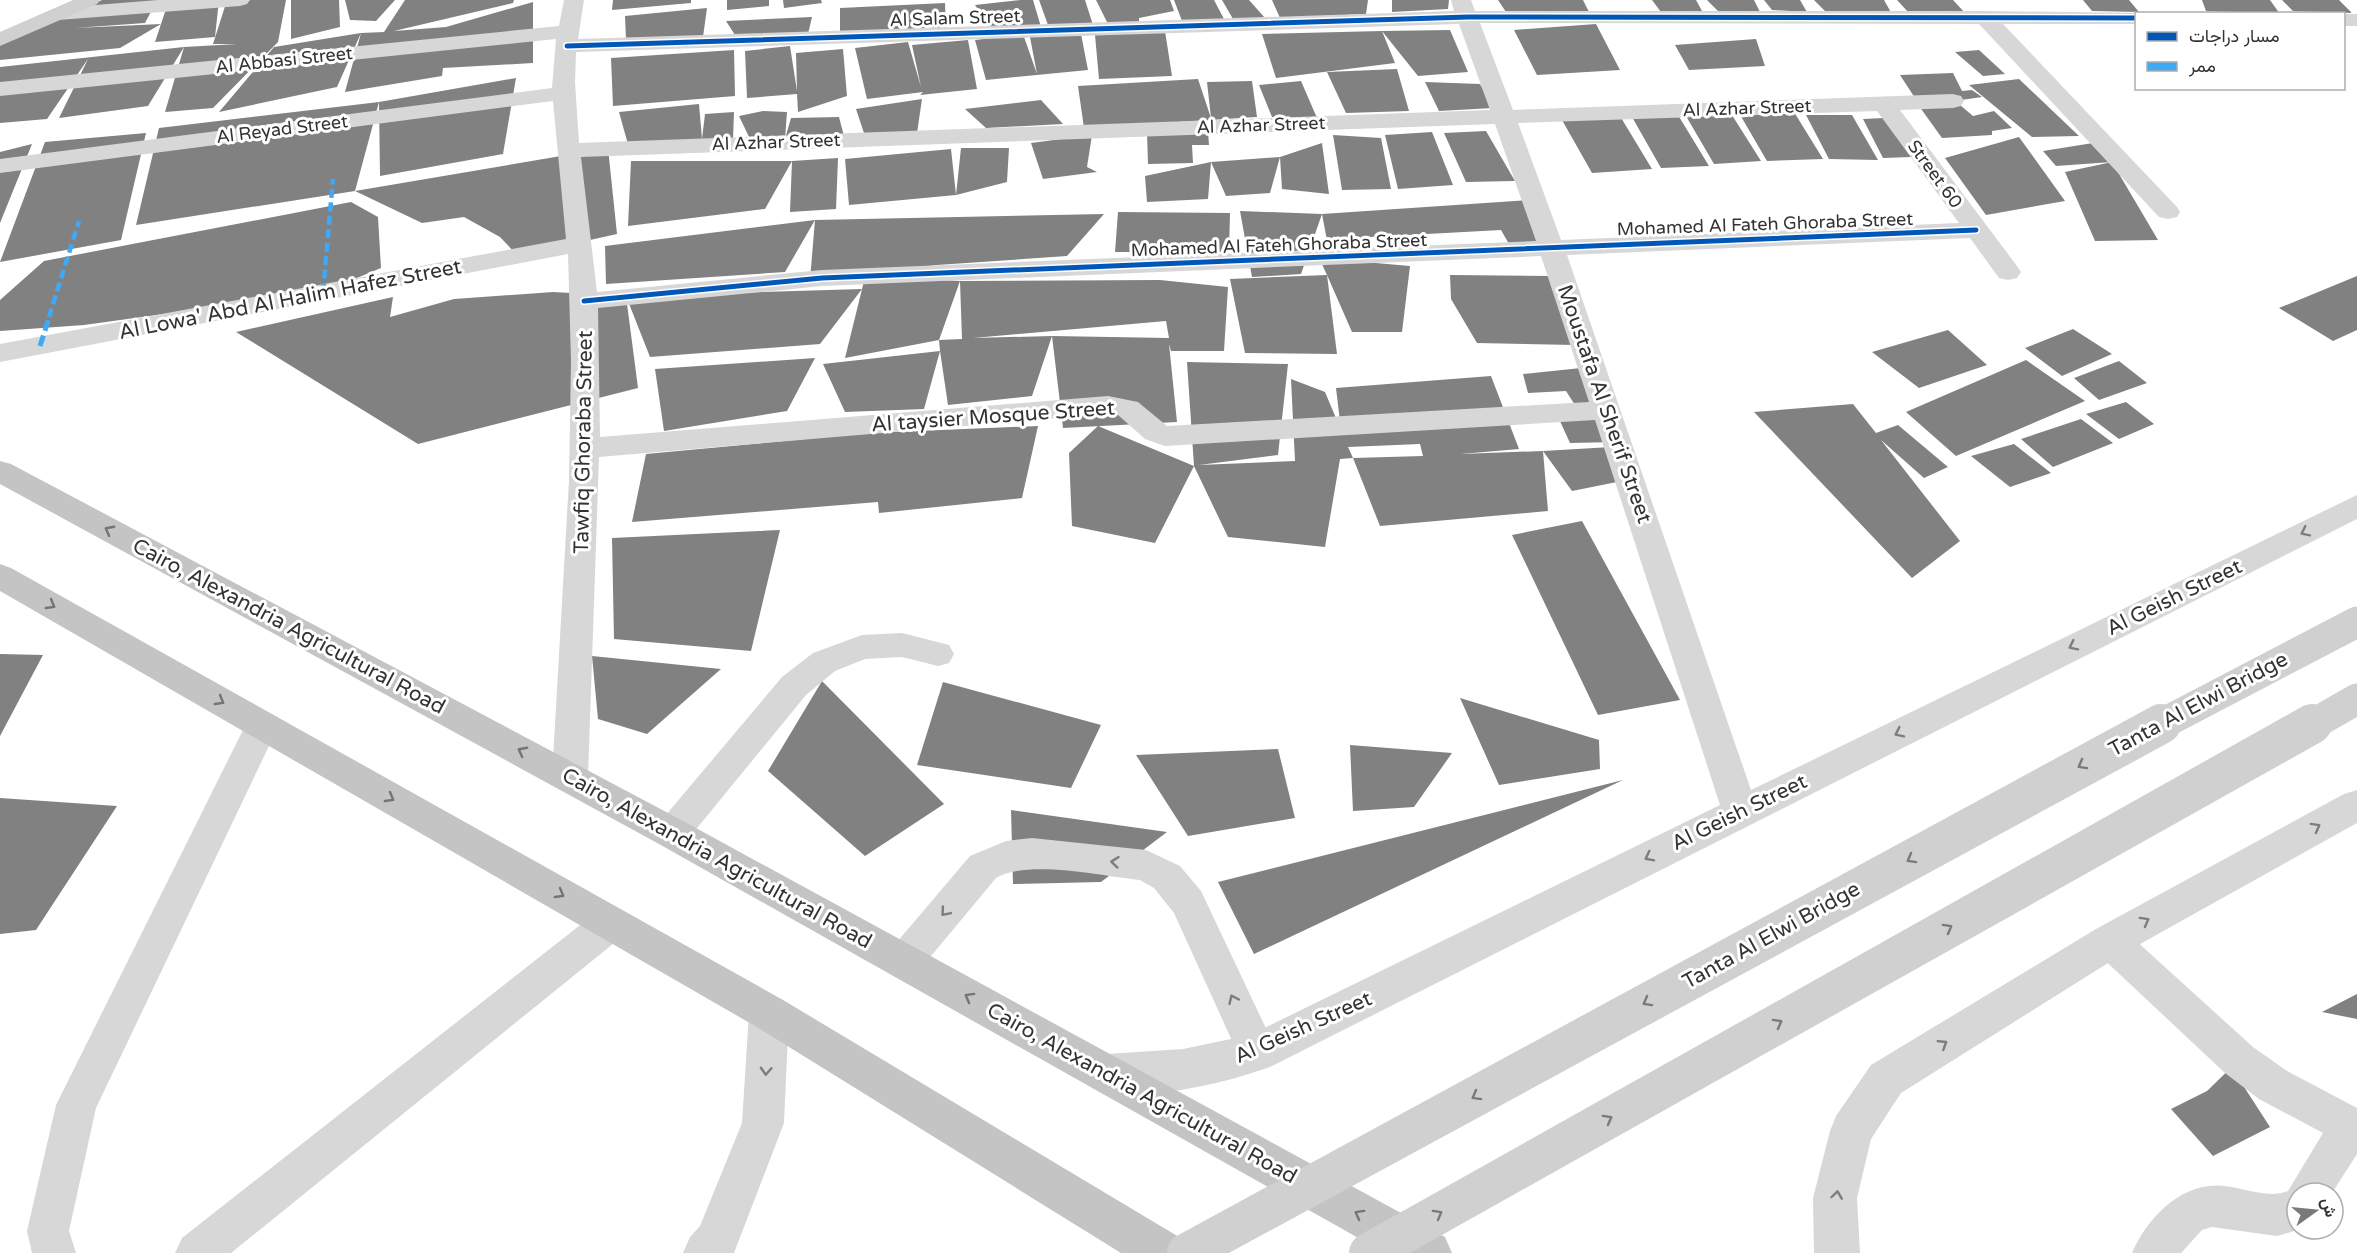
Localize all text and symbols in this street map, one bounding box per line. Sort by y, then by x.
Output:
street label: Al Salam Street [889,5,1021,31]
legend [2135,12,2345,90]
text: مسار دراجات [2189,25,2280,47]
street label: Al Abbasi Street [214,42,354,78]
text: ممر [2188,55,2216,77]
street label: Al Azhar Street [1682,95,1812,121]
street label: Al Reyad Street [215,110,349,148]
street label: Al Azhar Street [1196,112,1326,138]
street label: Al Azhar Street [711,129,841,155]
street label: Street 60 [1903,136,1967,212]
street label: Mohamed Al Fateh Ghoraba Street [1616,208,1914,240]
street label: Mohamed Al Fateh Ghoraba Street [1130,229,1428,261]
street label: Al Lowa' Abd Al Halim Hafez Street [117,254,464,345]
street label: Moustafa Al Sherif Street [1552,282,1657,527]
street label: Tawfiq Ghoraba Street [569,330,598,554]
street label: Al taysier Mosque Street [870,396,1116,437]
one-way arrow [2300,525,2311,536]
one-way arrow [105,526,116,537]
street label: Cairo, Alexandria Agricultural Road [128,533,449,720]
street label: Al Geish Street [2102,554,2246,641]
one-way arrow [45,598,55,609]
one-way arrow [2069,639,2080,651]
street label: Tanta Al Elwi Bridge [2105,647,2292,762]
one-way arrow [214,694,224,705]
one-way arrow [1894,726,1905,737]
one-way arrow [517,747,528,758]
one-way arrow [2078,758,2088,770]
street label: Cairo, Alexandria Agricultural Road [557,763,876,954]
street label: Al Geish Street [1667,769,1811,856]
one-way arrow [384,790,394,802]
one-way arrow [2310,823,2320,834]
one-way arrow [1644,850,1655,862]
one-way arrow [1906,852,1917,863]
one-way arrow [1110,856,1119,869]
street label: Tanta Al Elwi Bridge [1678,876,1864,995]
one-way arrow [553,887,564,898]
one-way arrow [941,905,952,916]
one-way arrow [2139,917,2150,928]
one-way arrow [1942,924,1953,935]
street label: Al Geish Street [1231,986,1376,1069]
one-way arrow [965,993,975,1004]
one-way arrow [1228,994,1240,1005]
one-way arrow [1643,995,1653,1006]
street label: Cairo, Alexandria Agricultural Road [982,998,1301,1189]
one-way arrow [1772,1019,1782,1031]
one-way arrow [1937,1039,1947,1051]
one-way arrow [759,1067,772,1076]
one-way arrow [1472,1089,1482,1100]
one-way arrow [1602,1115,1612,1126]
north arrow [2285,1181,2345,1241]
one-way arrow [1830,1190,1842,1199]
text: ش [2316,1195,2341,1219]
one-way arrow [1355,1210,1365,1221]
one-way arrow [1432,1210,1442,1221]

